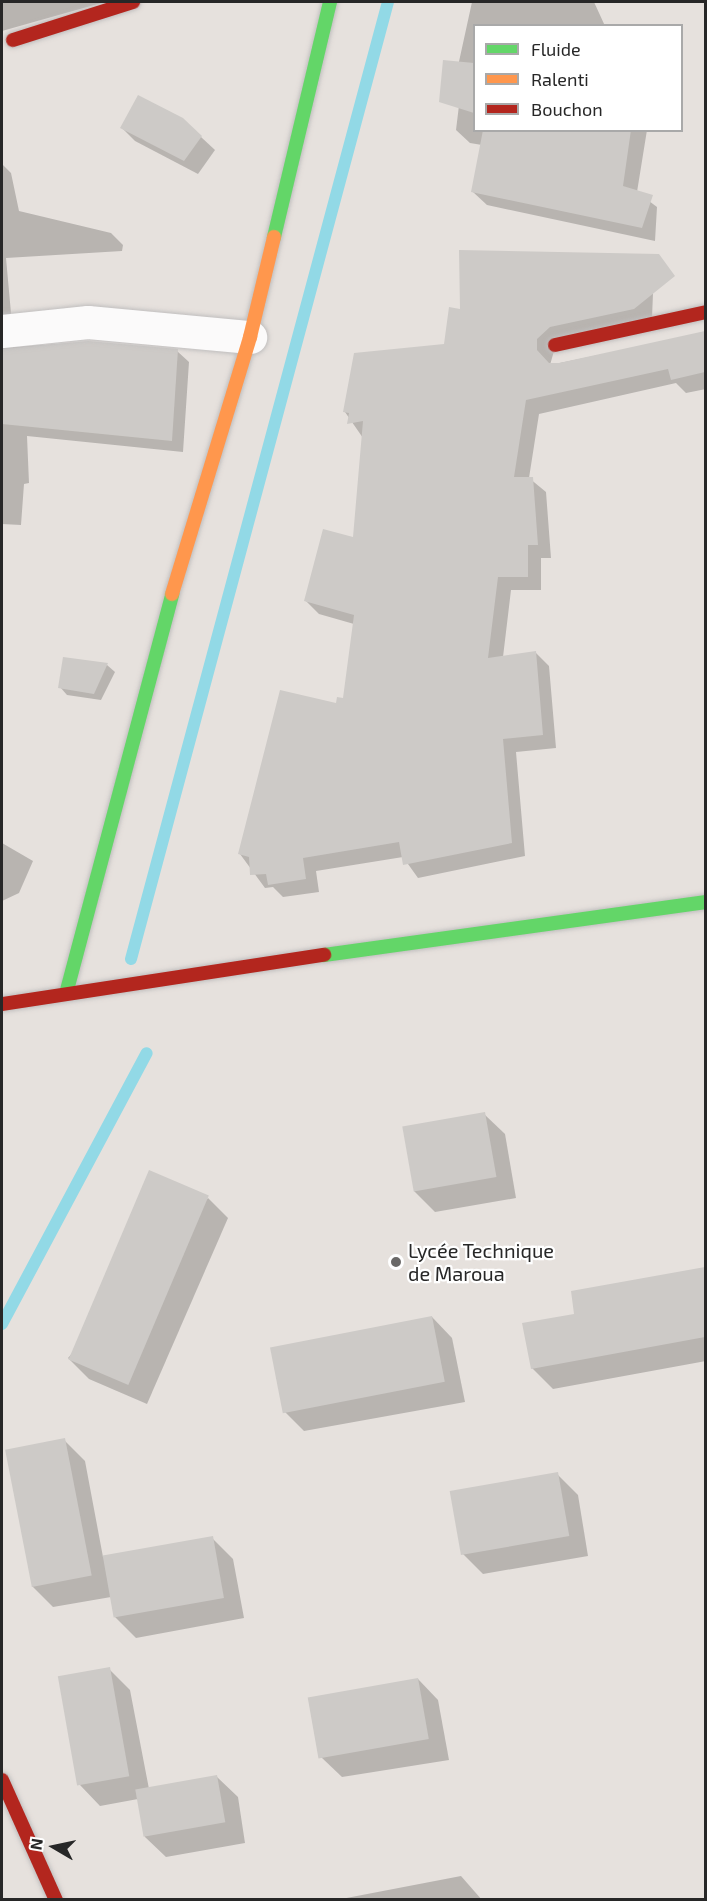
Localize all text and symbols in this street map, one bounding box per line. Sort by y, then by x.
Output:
legend [473,24,683,132]
text: Fluide [531,38,581,60]
text: Ralenti [531,68,589,90]
text: Bouchon [531,98,603,120]
place label: Lycée Technique de Maroua [408,1238,555,1285]
marker: Lycée Technique de Maroua [389,1255,403,1269]
north arrow [24,1817,84,1877]
text: N [25,1837,46,1851]

